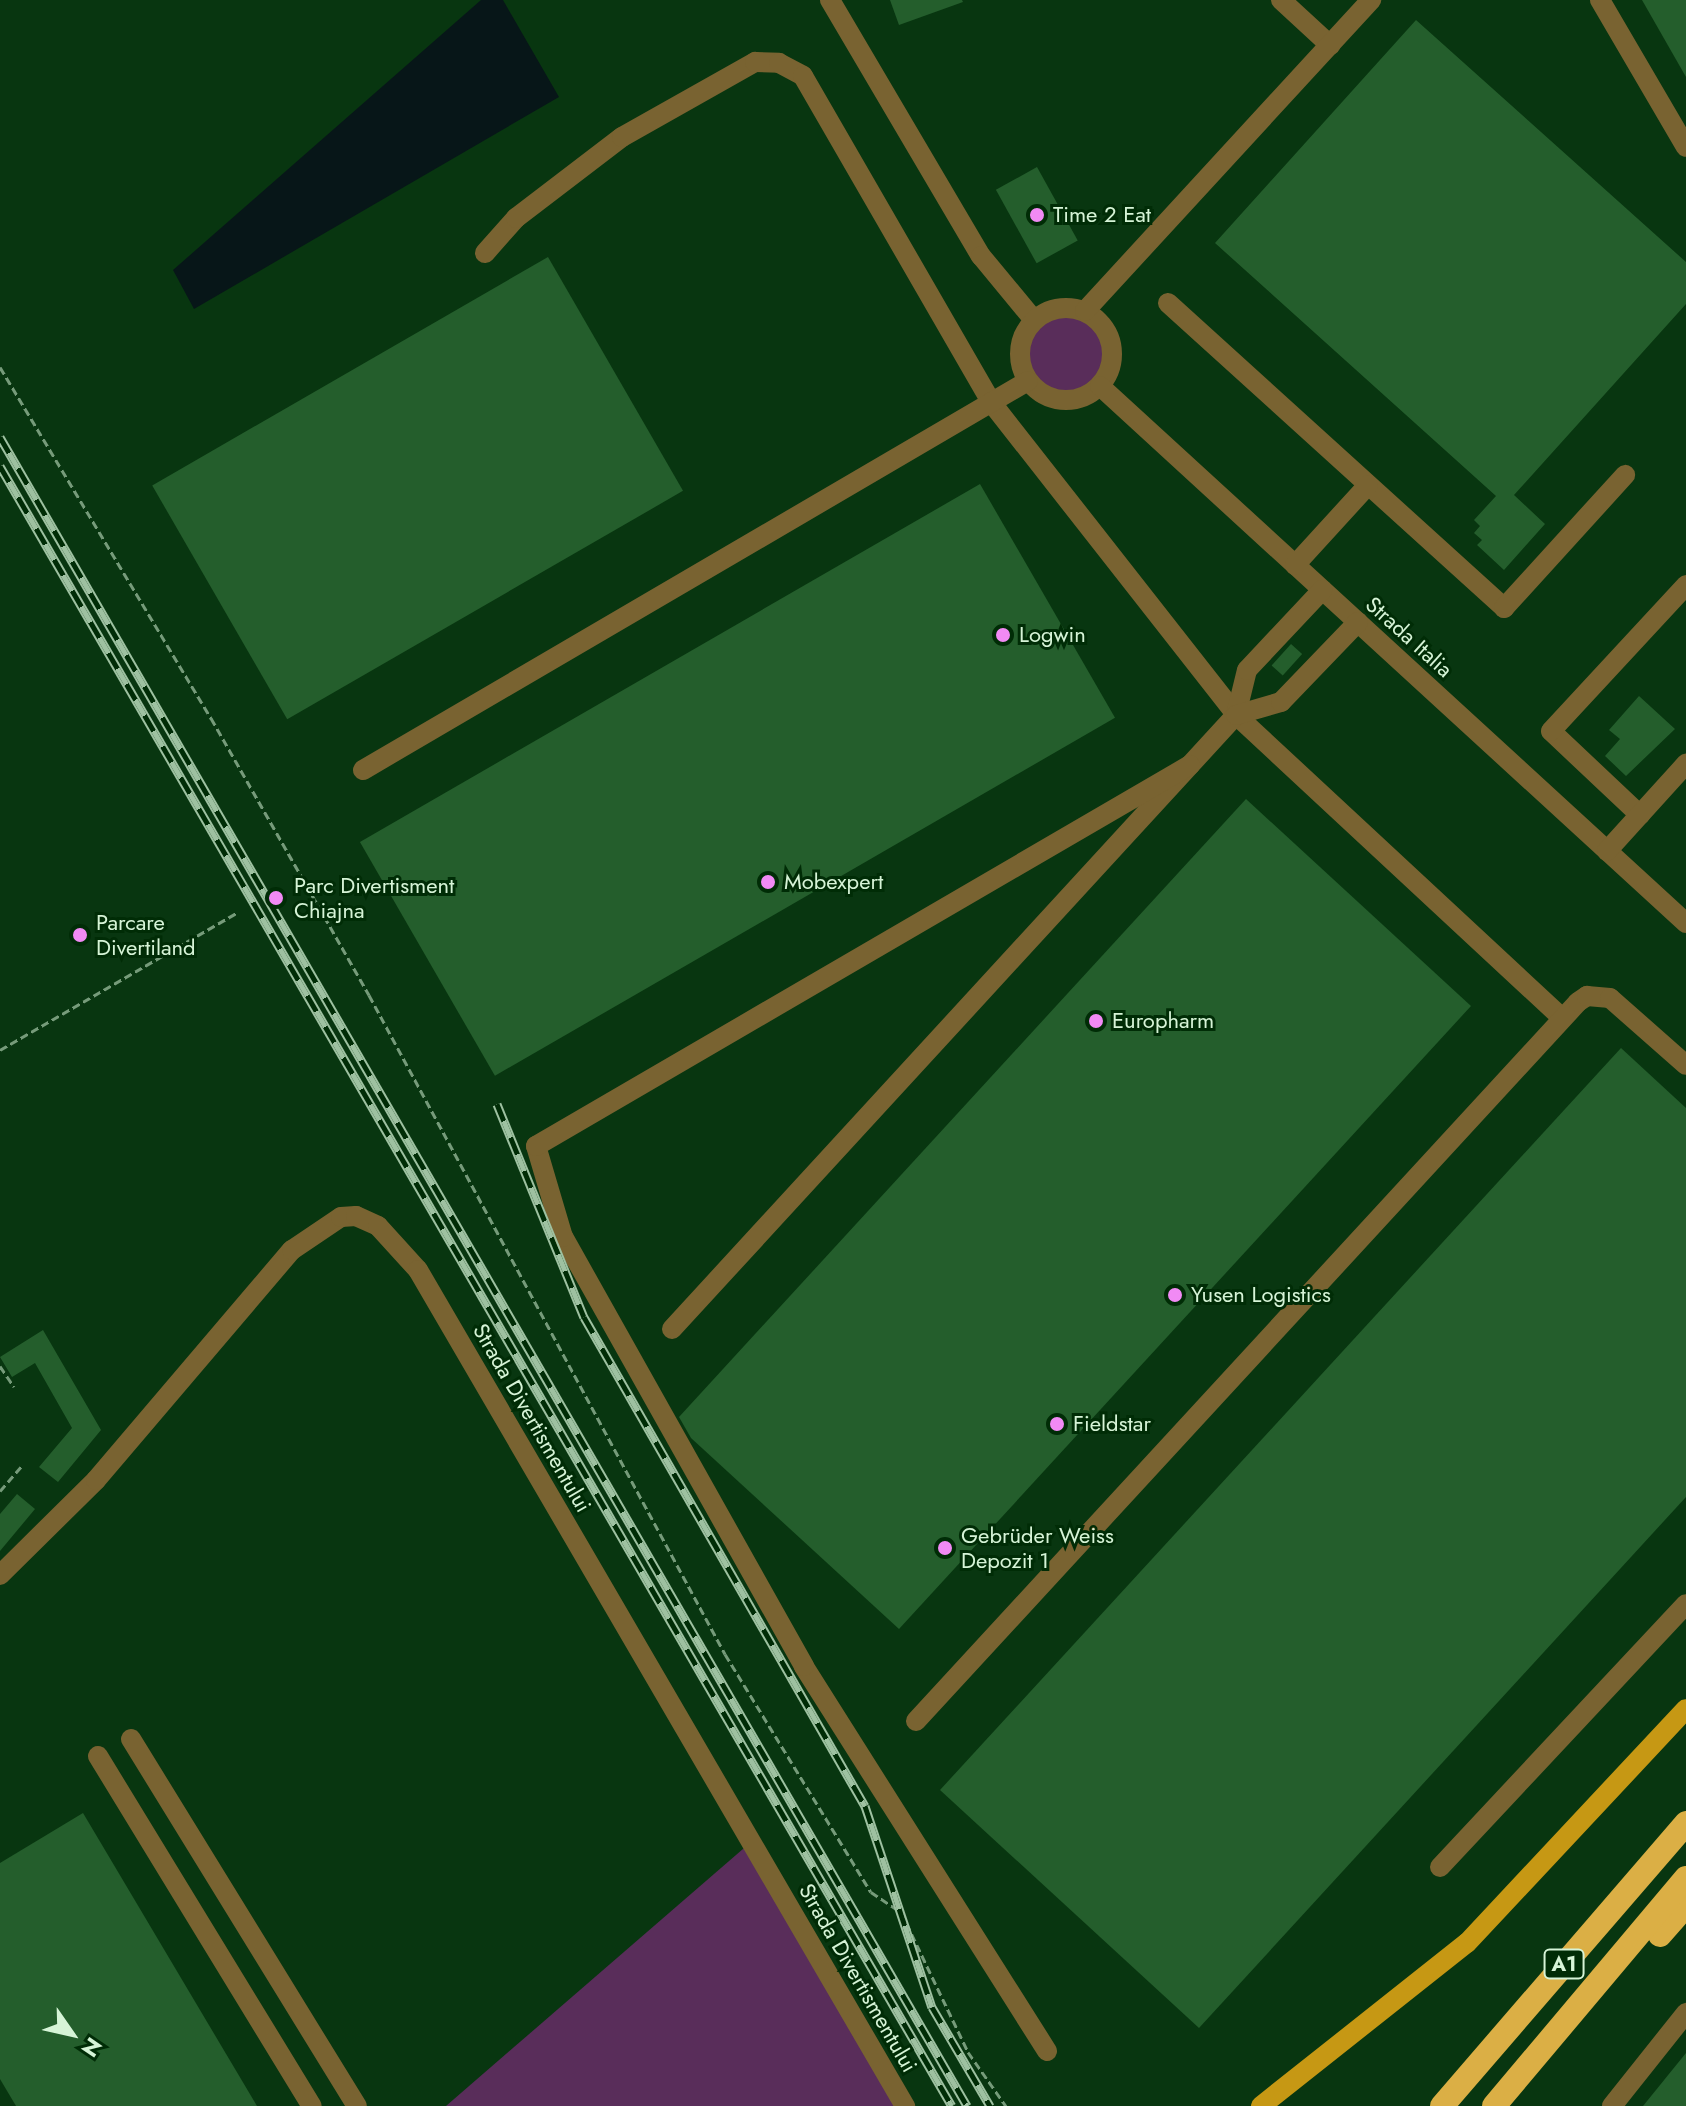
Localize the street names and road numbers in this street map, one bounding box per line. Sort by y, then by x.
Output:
street label: Strada Italia [1360,591,1458,683]
street label: Strada Divertismentului [467,1319,597,1517]
street label: Strada Divertismentului [793,1879,923,2077]
road number: A1 [1542,1948,1586,1980]

